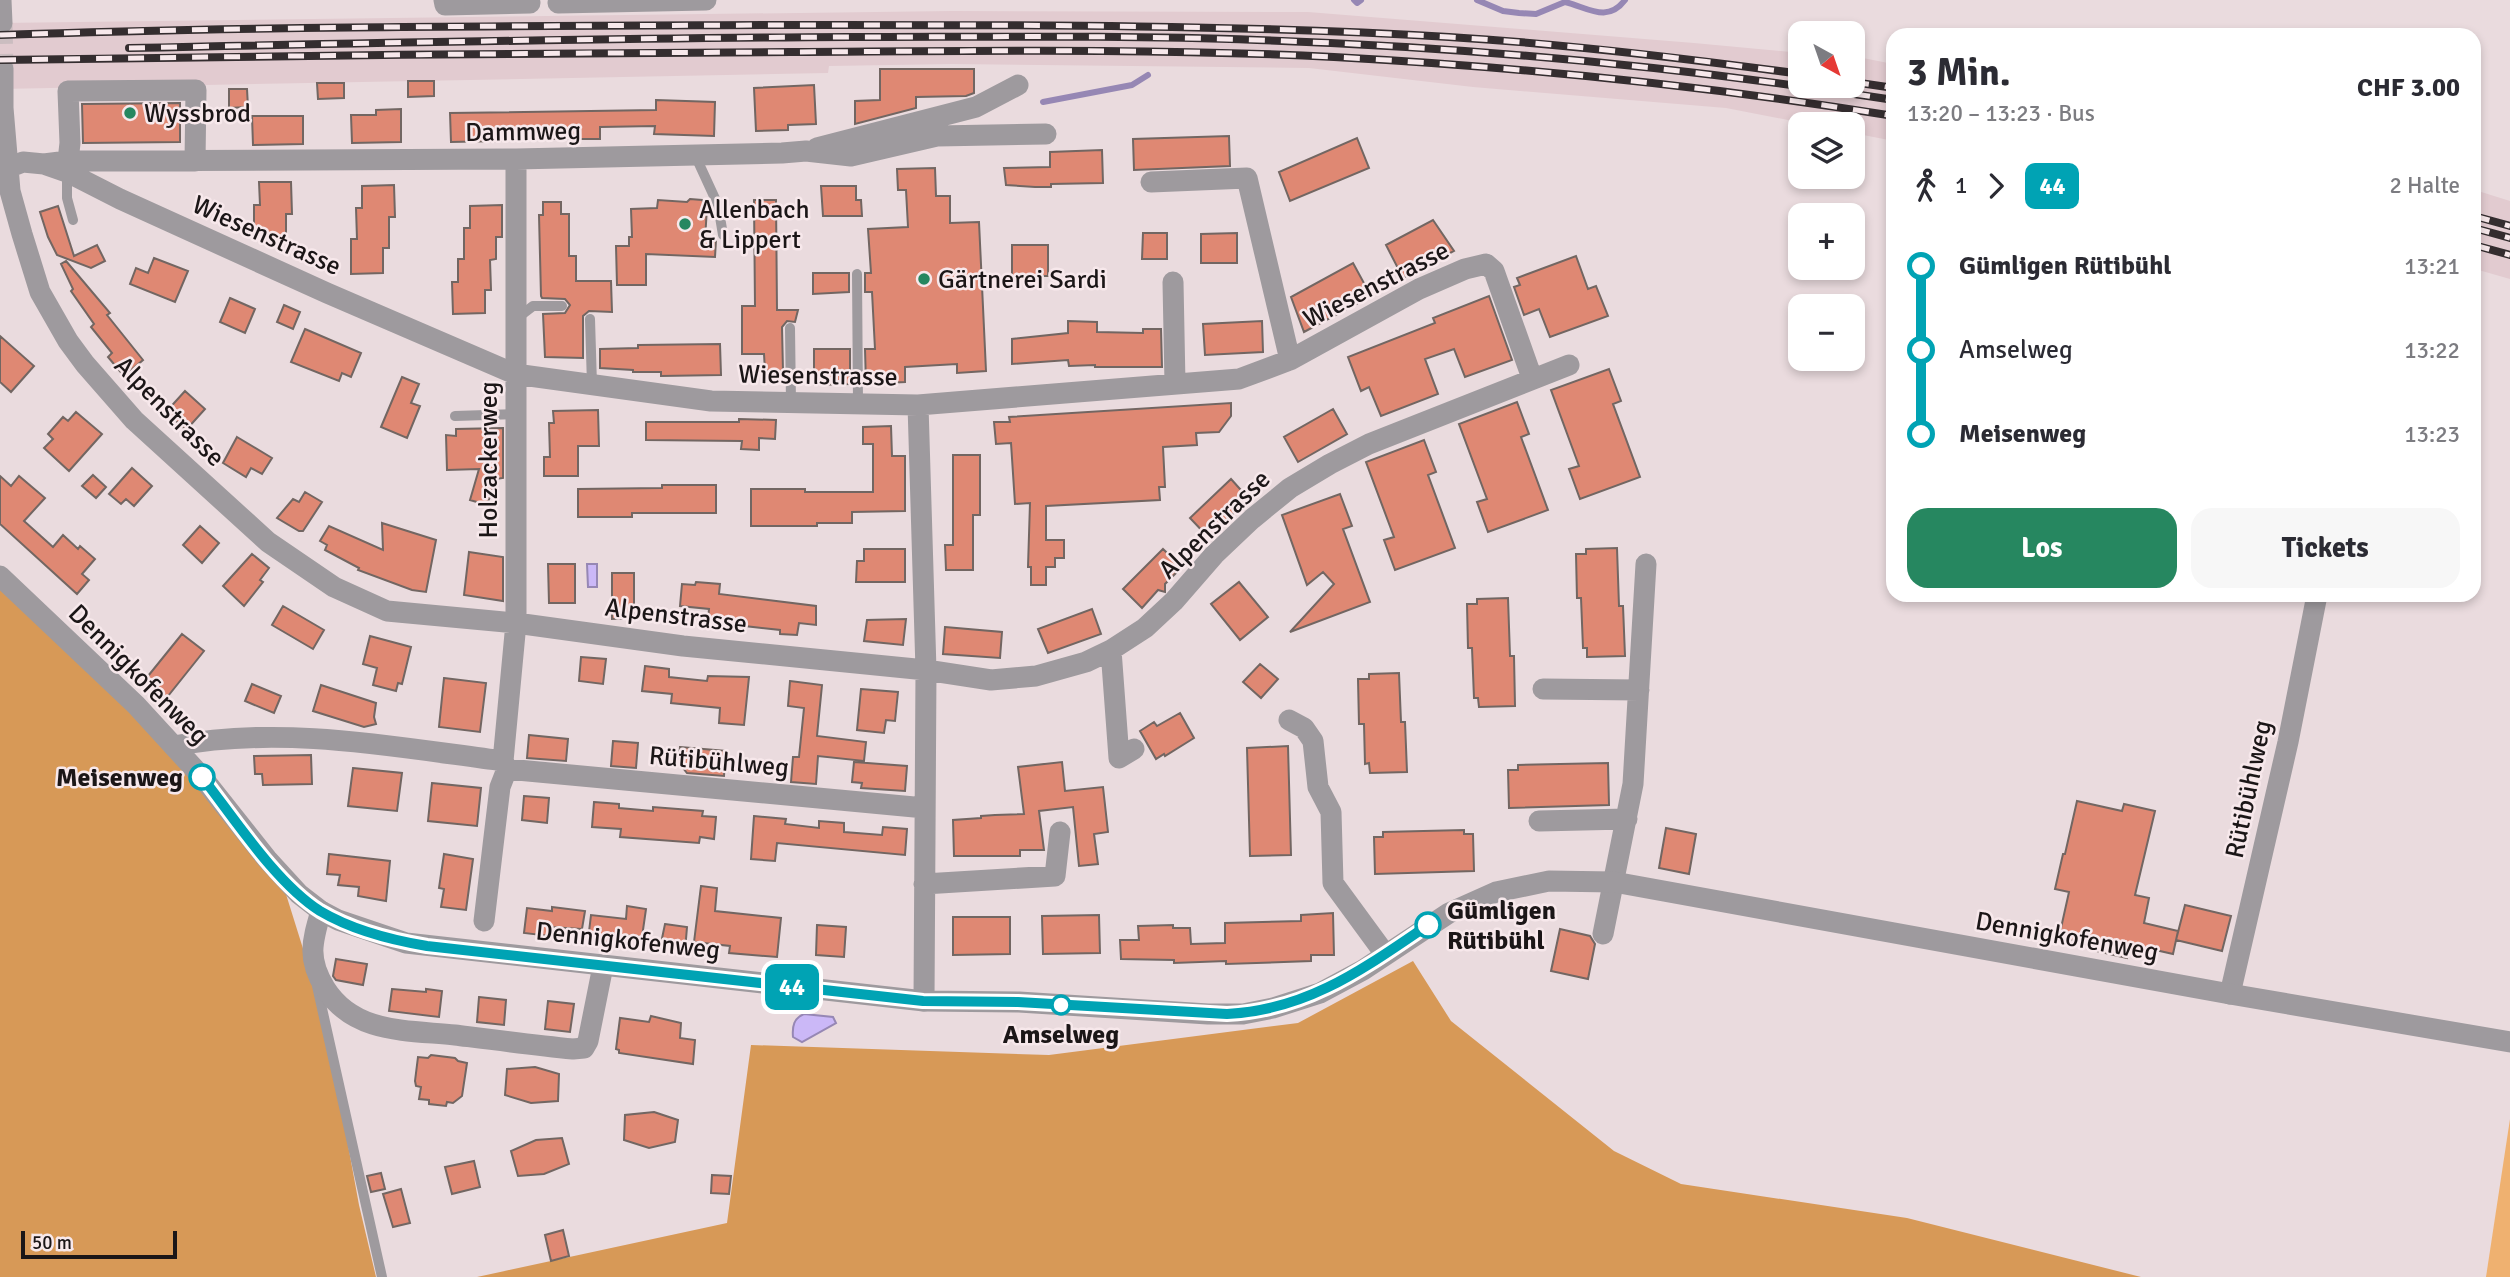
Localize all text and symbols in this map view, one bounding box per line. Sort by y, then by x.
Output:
north arrow [1788,21,1866,98]
map controls [1788,21,1865,371]
text: 3 Min. [1907,49,2011,96]
text: CHF 3.00 [2357,72,2460,104]
place label: Wyssbrod [144,98,251,130]
text: 13:20 – 13:23 · Bus [1907,99,2095,128]
marker: Wyssbrod [122,105,138,121]
button: layers [1788,112,1865,189]
street label: Dammweg [465,115,581,149]
icon: walk [1907,167,1945,205]
icon: forward [1977,167,2015,205]
text: 1 [1955,171,1967,200]
text: 44 [2039,171,2065,201]
text: 2 Halte [2390,171,2460,200]
street label: Wiesenstrasse [187,189,346,283]
place label: Allenbach & Lippert [699,194,810,256]
button: + [1788,203,1865,280]
marker: Allenbach & Lippert [677,216,693,232]
street label: Wiesenstrasse [1298,234,1455,335]
text: Gümligen Rütibühl [1959,250,2171,282]
text: 13:21 [2404,252,2460,281]
place label: Gärtnerei Sardi [938,264,1107,296]
marker: Gärtnerei Sardi [916,271,932,287]
button: − [1788,294,1865,371]
text: Amselweg [1959,334,2073,366]
text: 13:22 [2404,336,2460,365]
street label: Alpenstrasse [107,350,231,474]
street label: Wiesenstrasse [738,359,898,393]
street label: Holzackerweg [473,382,505,538]
text: Meisenweg [1959,418,2086,450]
text: 13:23 [2404,420,2460,449]
street label: Alpenstrasse [1152,464,1277,586]
button: Los [1907,508,2177,588]
button: Tickets [2191,508,2460,588]
street label: Alpenstrasse [603,591,749,641]
street label: Dennigkofenweg [61,598,215,752]
street label: Rütibühlweg [2219,717,2279,861]
street label: Rütibühlweg [648,740,790,784]
place label: Meisenweg [56,762,183,794]
marker: Meisenweg [189,764,215,790]
place label: Gümligen Rütibühl [1447,895,1556,957]
street label: Dennigkofenweg [1973,905,2161,969]
marker: Gümligen Rütibühl [1415,912,1441,938]
street label: Dennigkofenweg [534,915,722,967]
line badge: 44 [760,964,824,1010]
text: 44 [779,972,805,1002]
marker: Amselweg [1051,995,1071,1015]
place label: Amselweg [1003,1019,1119,1051]
scale bar [21,1228,177,1260]
text: 50 m [32,1231,72,1255]

